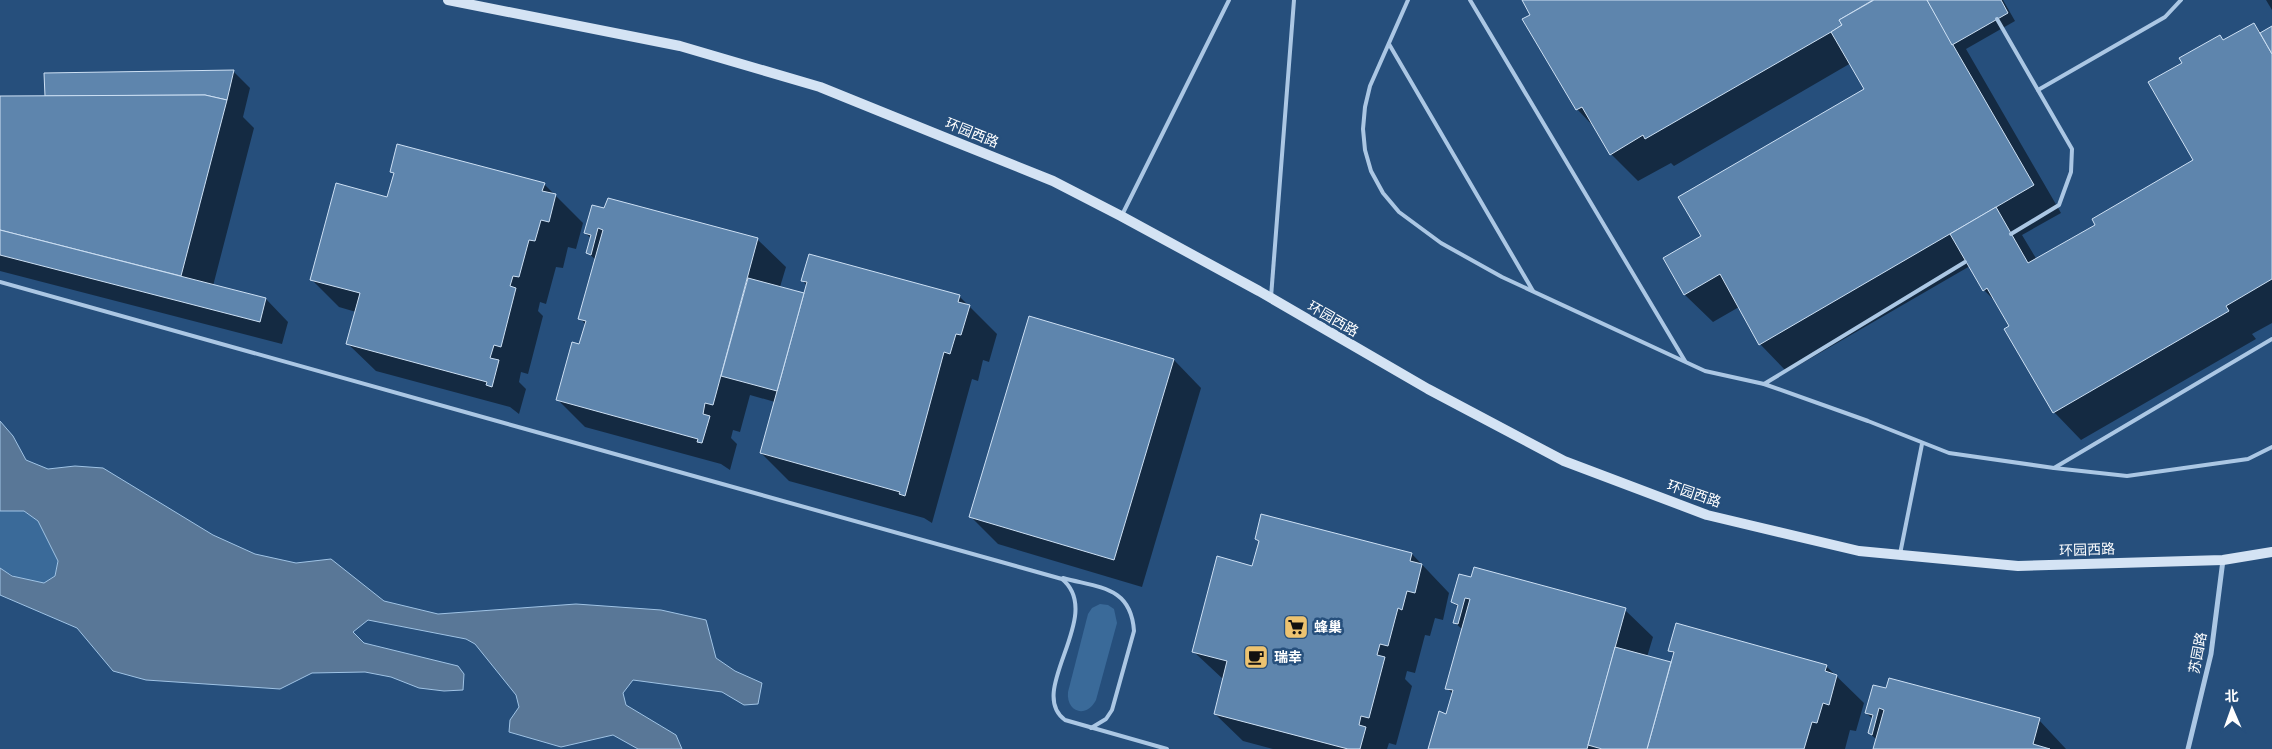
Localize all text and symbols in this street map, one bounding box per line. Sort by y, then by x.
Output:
street label: 环园西路 [943,115,1001,151]
street label: 环园西路 [1305,298,1361,340]
street label: 环园西路 [1665,477,1723,511]
street label: 环园西路 [2059,541,2115,559]
supermarket icon: 蜂巢 [1283,614,1309,640]
place label: 蜂巢 [1314,619,1342,636]
street label: 苏园路 [2186,631,2210,675]
cafe icon: 瑞幸 [1243,644,1269,670]
place label: 瑞幸 [1274,649,1302,666]
north arrow [2207,684,2257,734]
text: 北 [2224,688,2239,705]

